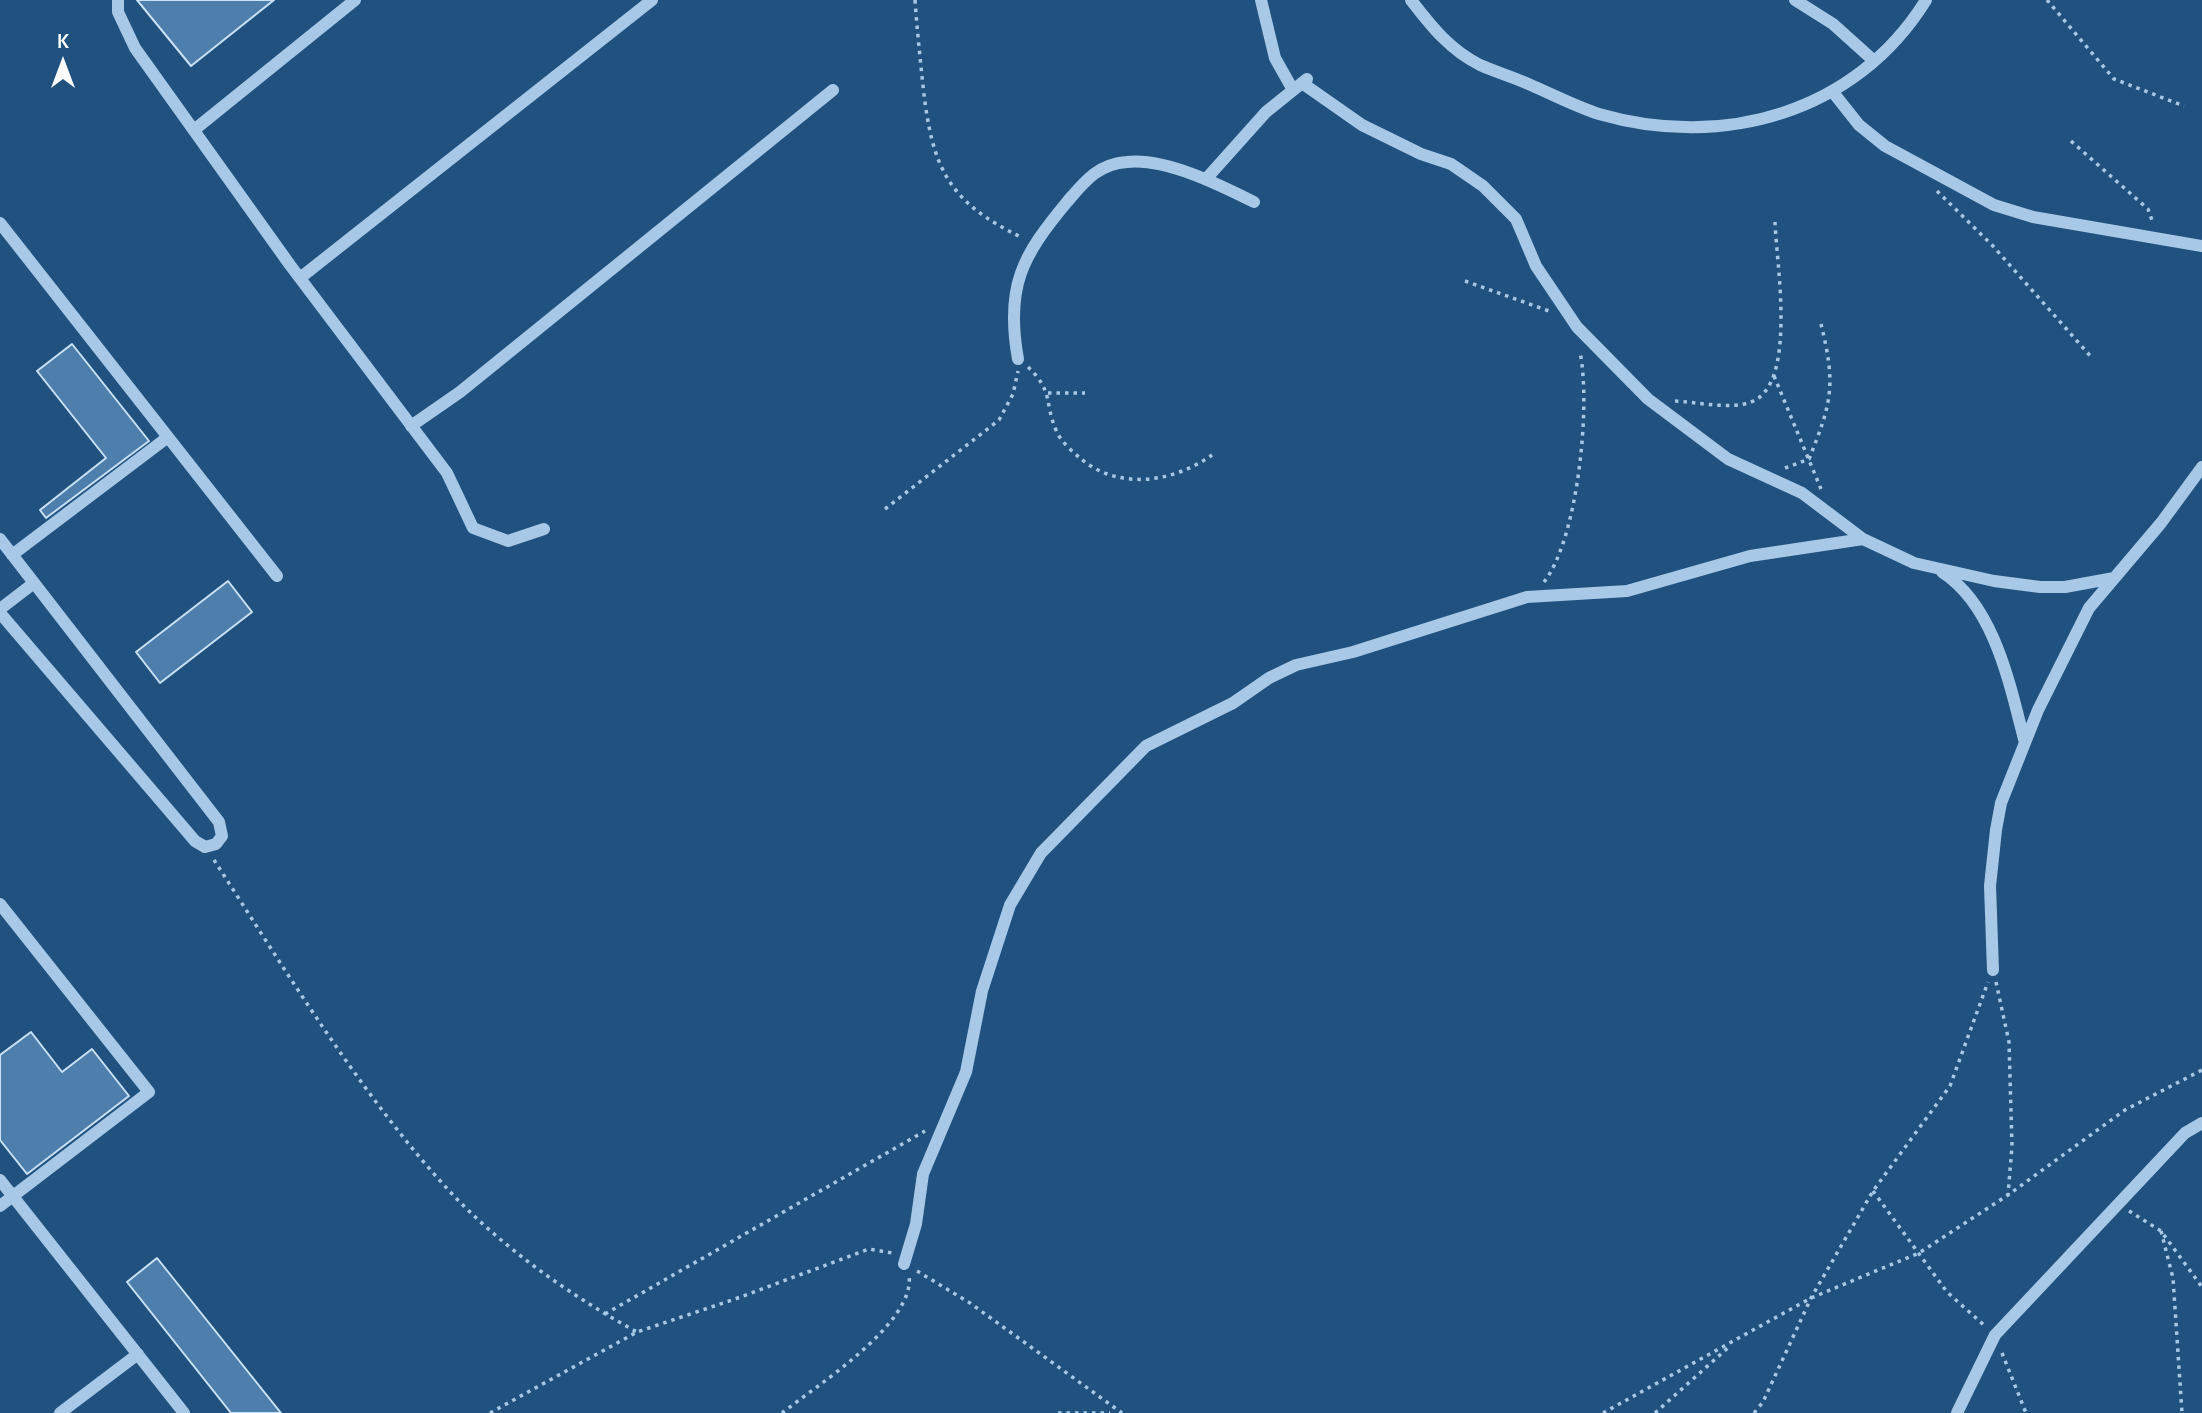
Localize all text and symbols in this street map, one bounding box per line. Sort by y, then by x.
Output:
north arrow [28,28,98,98]
text: K [57,30,69,53]

